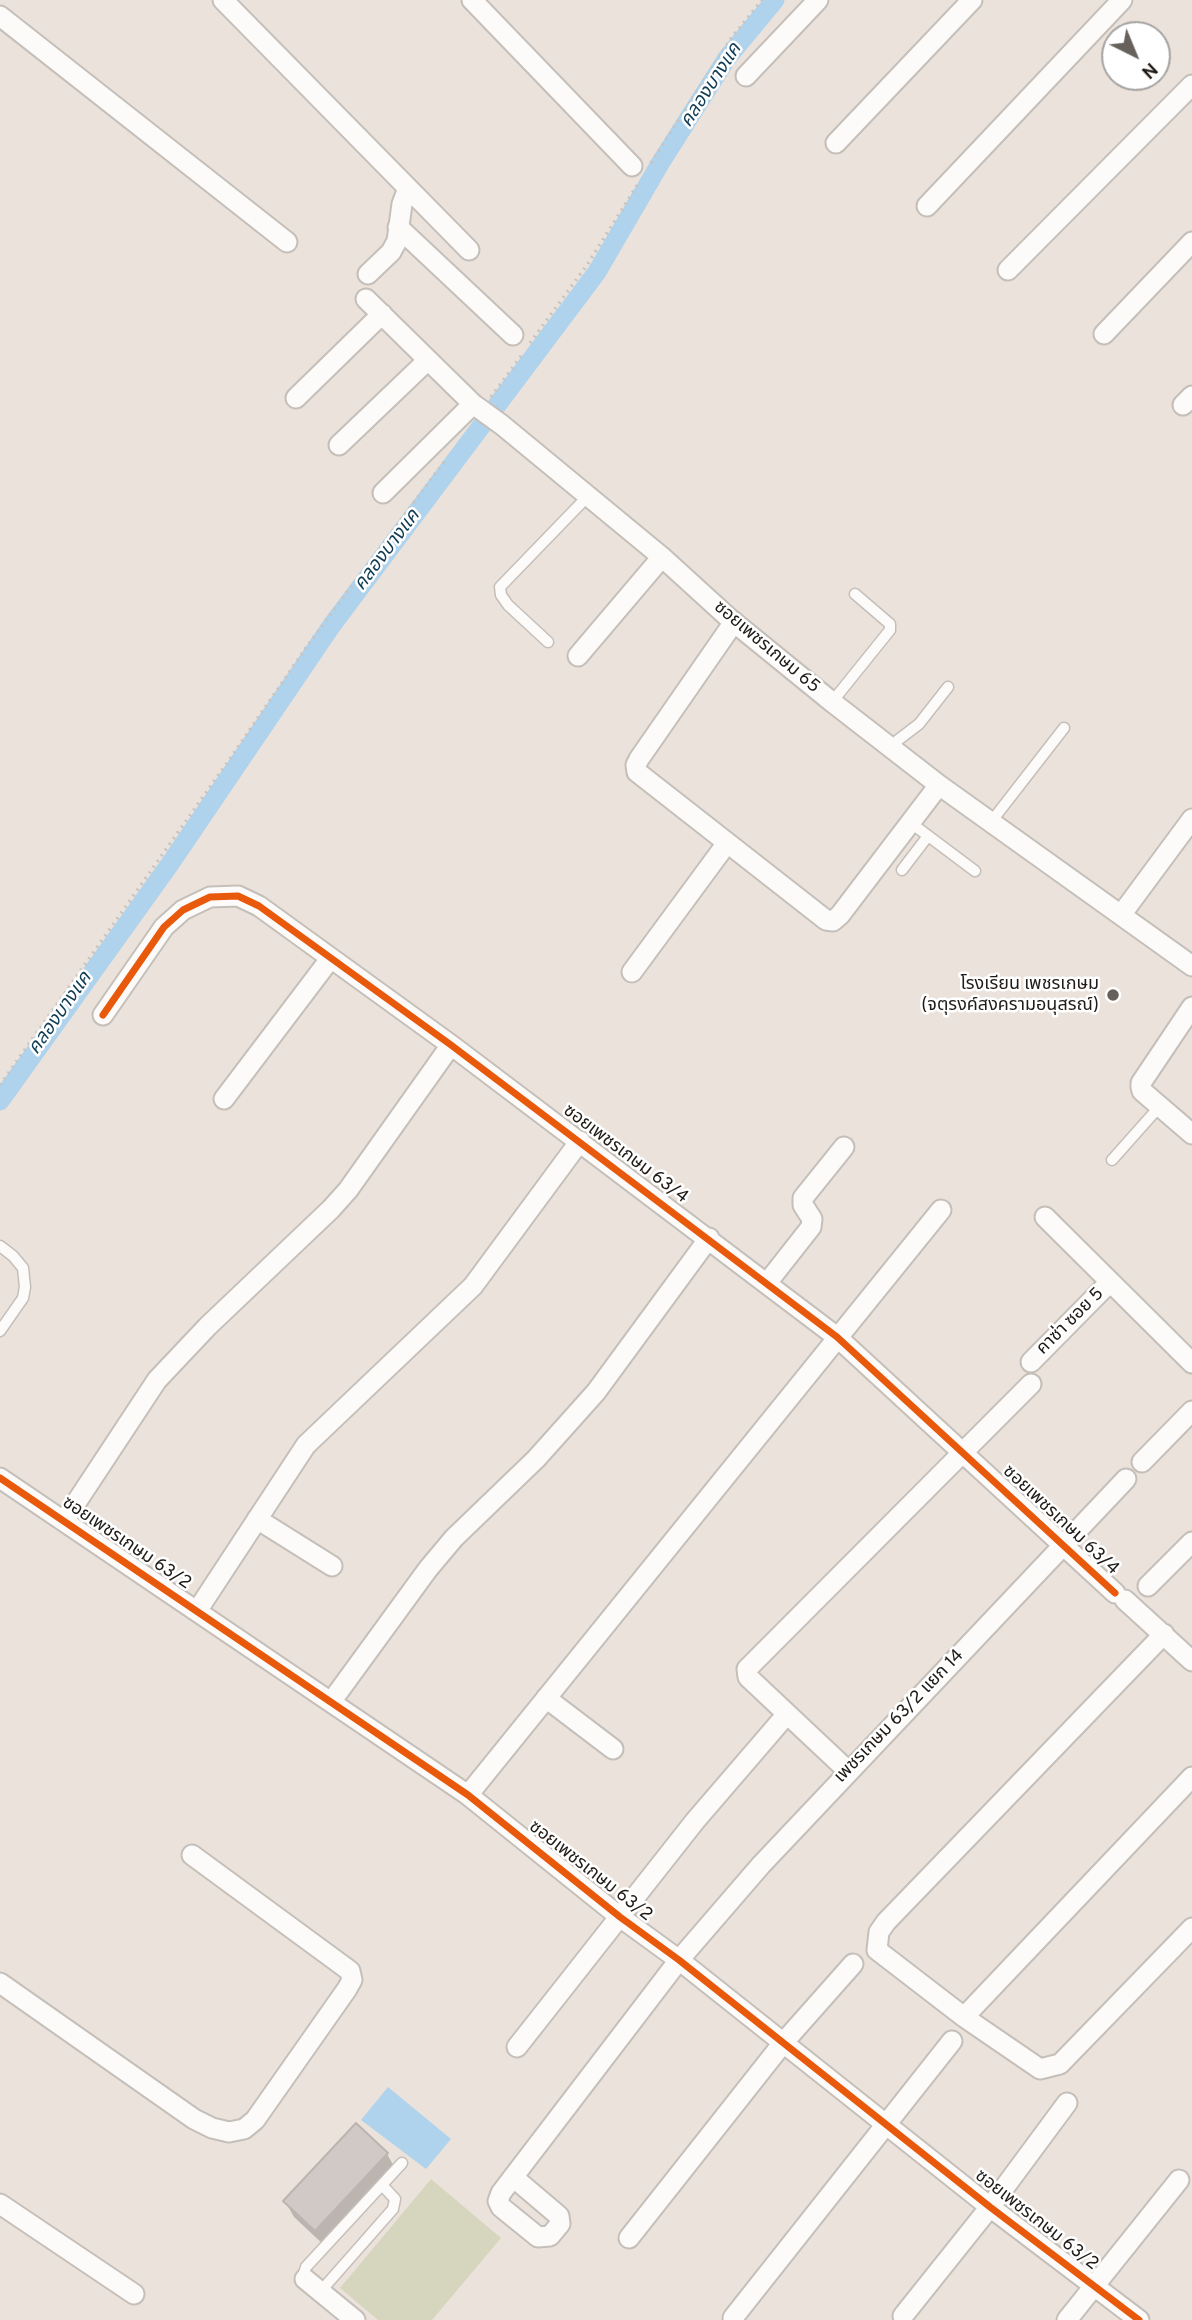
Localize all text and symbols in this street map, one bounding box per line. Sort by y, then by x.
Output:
north arrow [1101,21,1171,91]
water label: คลองบางแค [676,40,748,132]
text: N [1136,56,1162,83]
water label: คลองบางแค [350,506,426,596]
street label: ซอยเพชรเกษม 65 [708,597,824,699]
water label: คลองบางแค [24,968,98,1060]
place label: โรงเรียน เพชรเกษม (จตุรงค์สงครามอนุสรณ์) [921,974,1099,1016]
marker: โรงเรียน เพชรเกษม (จตุรงค์สงครามอนุสรณ์) [1105,987,1121,1003]
street label: ซอยเพชรเกษม 63/4 [558,1101,692,1209]
street label: คาซ่า ซอย 5 [1033,1284,1109,1360]
street label: ซอยเพชรเกษม 63/4 [997,1462,1123,1580]
street label: ซอยเพชรเกษม 63/2 [57,1493,195,1595]
street label: เพชรเกษม 63/2 แยก 14 [831,1646,969,1788]
street label: ซอยเพชรเกษม 63/2 [524,1817,656,1927]
street label: ซอยเพชรเกษม 63/2 [970,2166,1102,2276]

